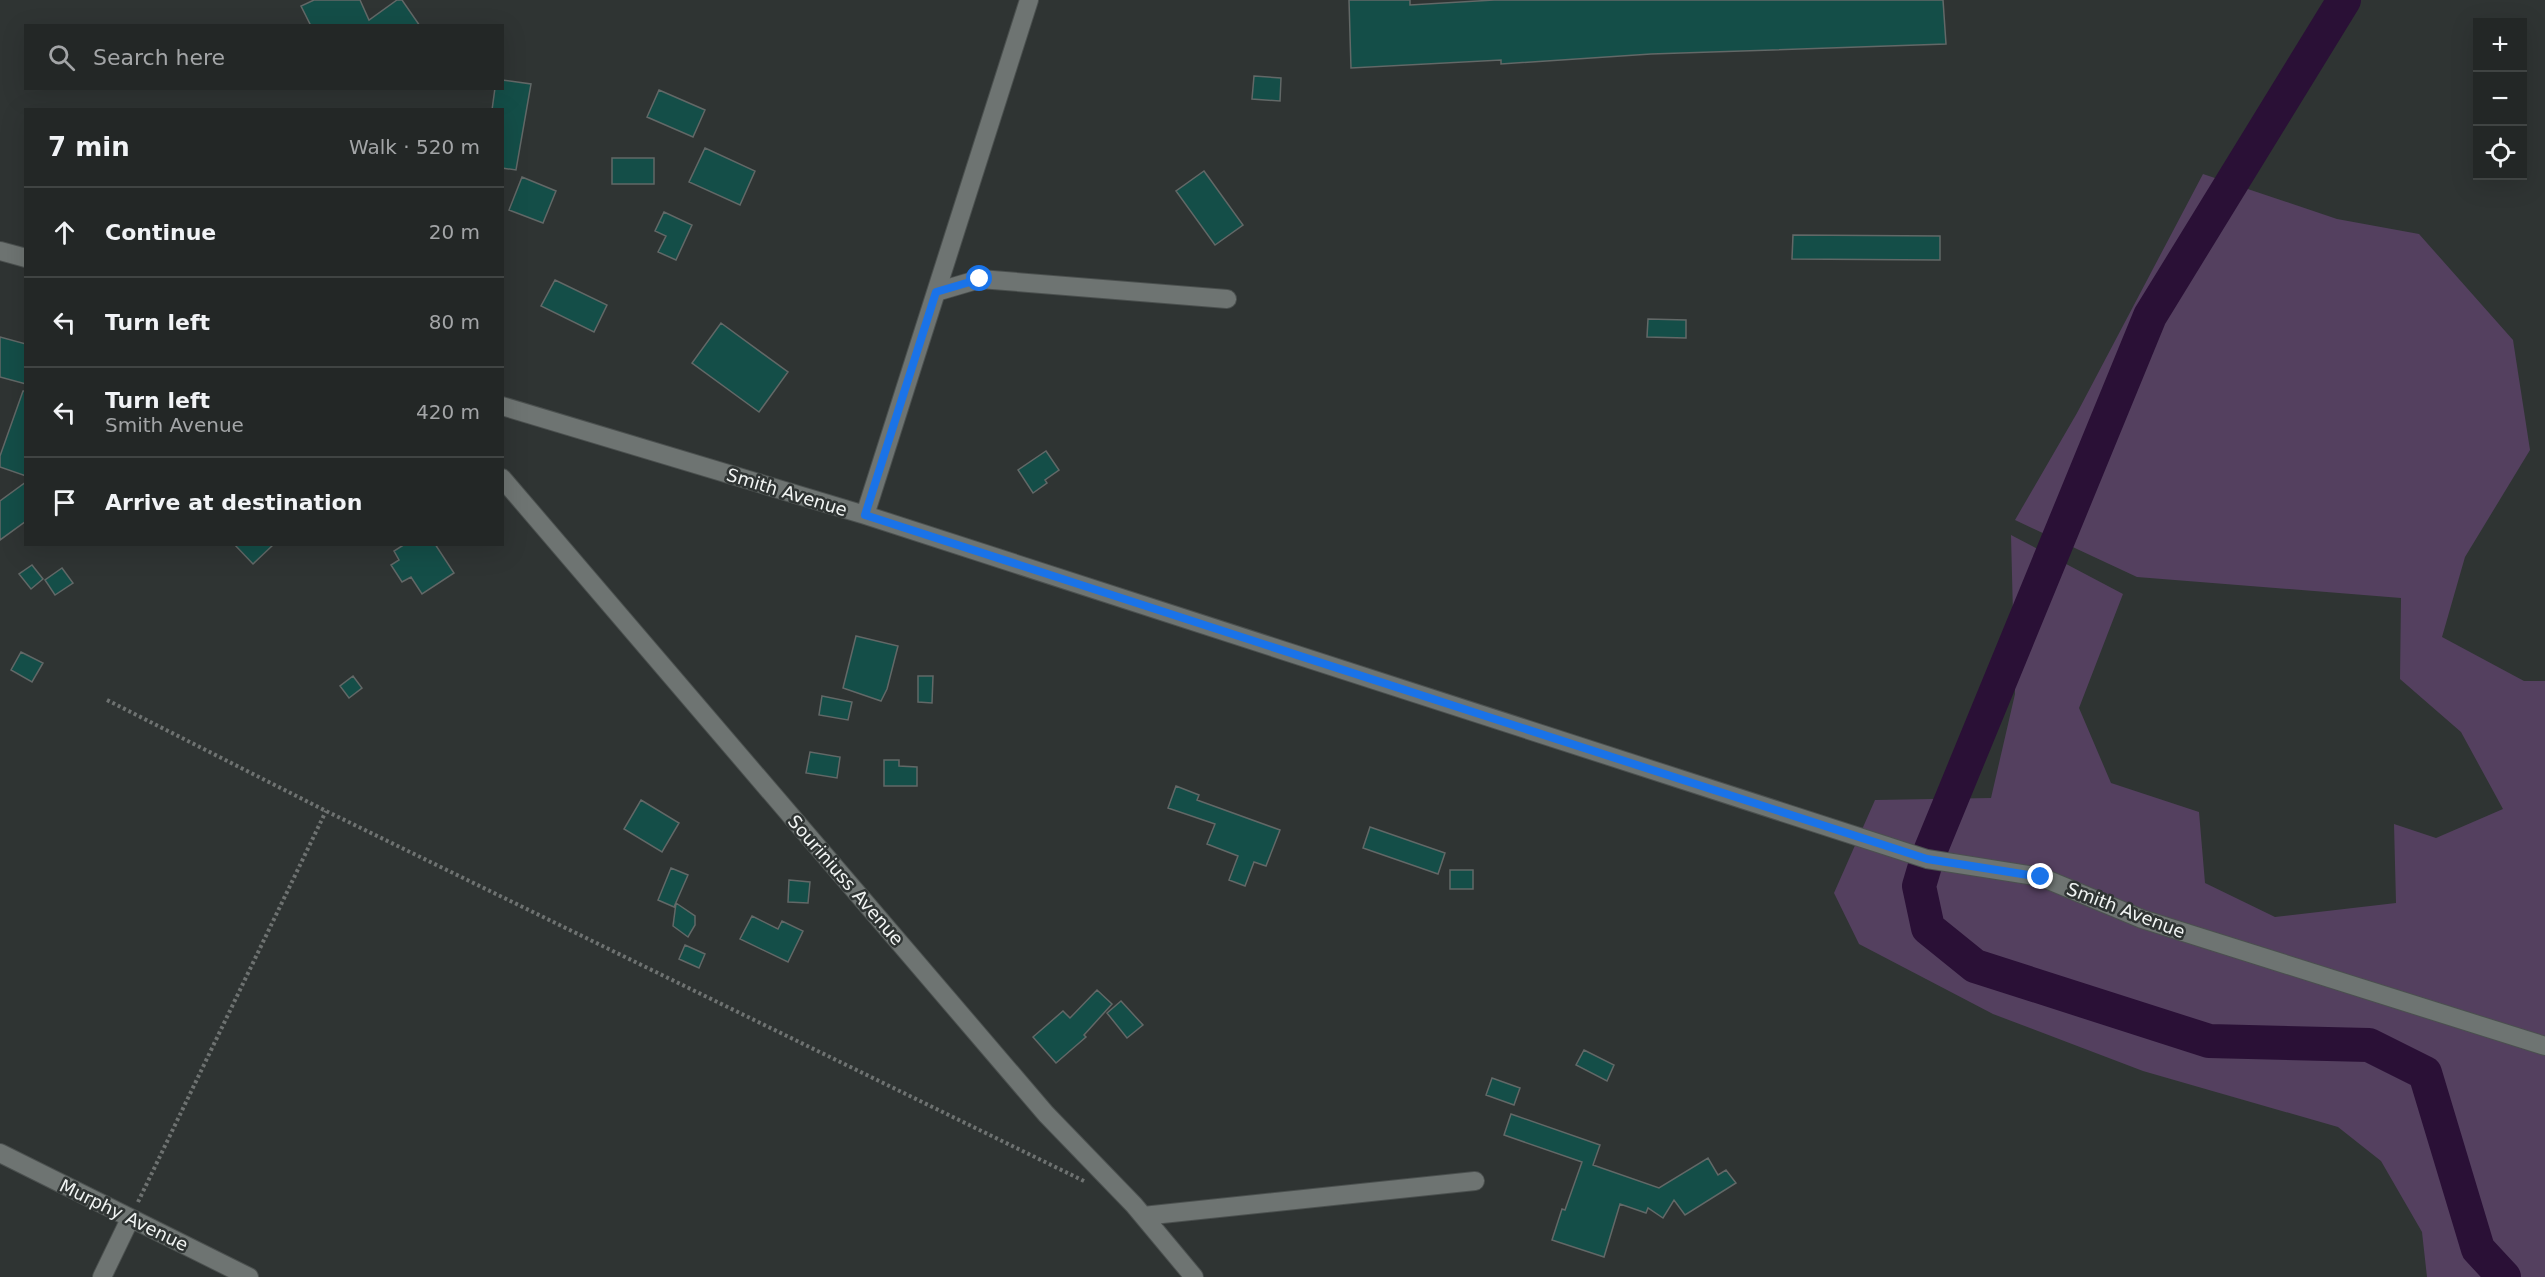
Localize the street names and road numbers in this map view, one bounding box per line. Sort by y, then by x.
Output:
street label: Smith Avenue [724,464,850,520]
street label: Souriniuss Avenue [784,811,908,949]
street label: Smith Avenue [2064,878,2188,942]
street label: Murphy Avenue [56,1175,192,1255]

